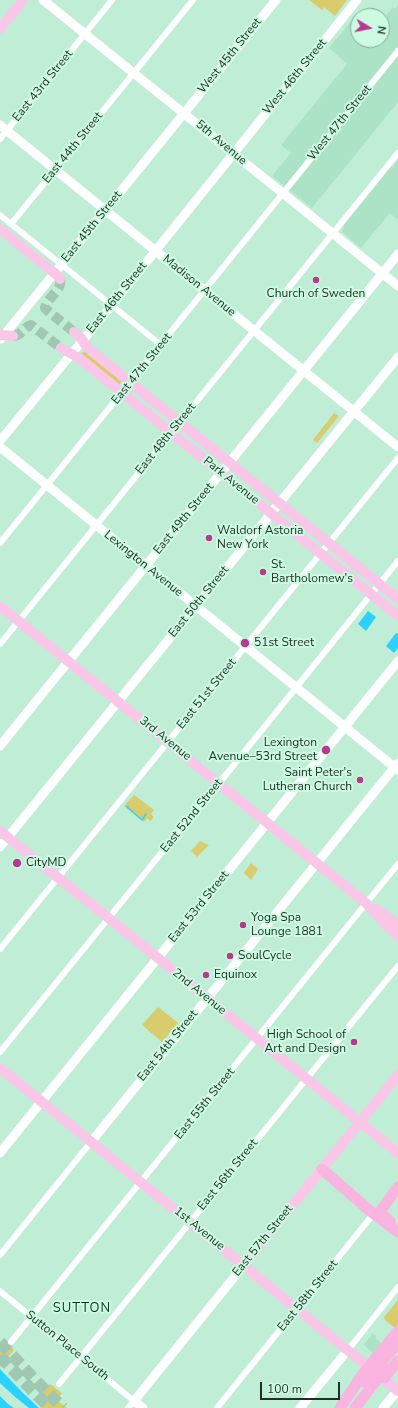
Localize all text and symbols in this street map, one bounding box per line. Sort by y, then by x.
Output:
north arrow [350,8,390,48]
street label: West 45th Street [195,15,265,97]
text: N [373,25,389,35]
street label: West 46th Street [260,36,330,118]
street label: East 43rd Street [10,47,76,125]
street label: West 47th Street [305,82,375,164]
street label: East 44th Street [40,109,106,187]
street label: 5th Avenue [193,118,249,168]
street label: East 45th Street [59,188,125,266]
street label: Madison Avenue [160,252,238,320]
street label: East 46th Street [84,259,150,337]
marker: Church of Sweden [311,275,321,285]
place label: Church of Sweden [267,287,365,301]
street label: East 47th Street [109,330,175,408]
street label: East 48th Street [133,400,199,478]
street label: Park Avenue [200,454,262,508]
street label: East 49th Street [151,480,217,558]
place label: Waldorf Astoria New York [217,524,303,552]
street label: Lexington Avenue [101,528,185,600]
marker: Waldorf Astoria New York [204,533,214,543]
place label: St. Bartholomew's [271,558,353,586]
street label: East 50th Street [166,563,232,641]
marker: St. Bartholomew's [258,567,268,577]
place label: 51st Street [254,636,314,650]
marker: 51st Street [239,637,251,649]
street label: East 51st Street [174,656,240,732]
street label: 3rd Avenue [136,714,194,764]
place label: Lexington Avenue–53rd Street [209,736,317,764]
marker: Lexington Avenue–53rd Street [320,744,332,756]
place label: Saint Peter's Lutheran Church [263,766,352,794]
marker: Saint Peter's Lutheran Church [355,775,365,785]
street label: East 52nd Street [158,776,226,856]
place label: CityMD [26,856,66,870]
marker: CityMD [11,857,23,869]
street label: East 53rd Street [166,868,232,946]
place label: Yoga Spa Lounge 1881 [251,911,323,939]
marker: Yoga Spa Lounge 1881 [238,920,248,930]
place label: SoulCycle [238,949,292,963]
marker: SoulCycle [225,951,235,961]
street label: 2nd Avenue [169,966,229,1018]
place label: Equinox [214,968,257,982]
marker: Equinox [201,970,211,980]
street label: East 54th Street [135,1007,201,1085]
place label: High School of Art and Design [264,1028,346,1056]
marker: High School of Art and Design [349,1037,359,1047]
street label: East 55th Street [172,1065,238,1143]
street label: East 56th Street [195,1136,261,1214]
street label: East 57th Street [230,1202,296,1280]
street label: 1st Avenue [171,1204,227,1254]
street label: East 58th Street [275,1257,341,1335]
district label: SUTTON [53,1301,111,1317]
street label: Sutton Place South [22,1308,112,1384]
scale bar [262,1374,342,1400]
text: 100 m [267,1381,302,1397]

